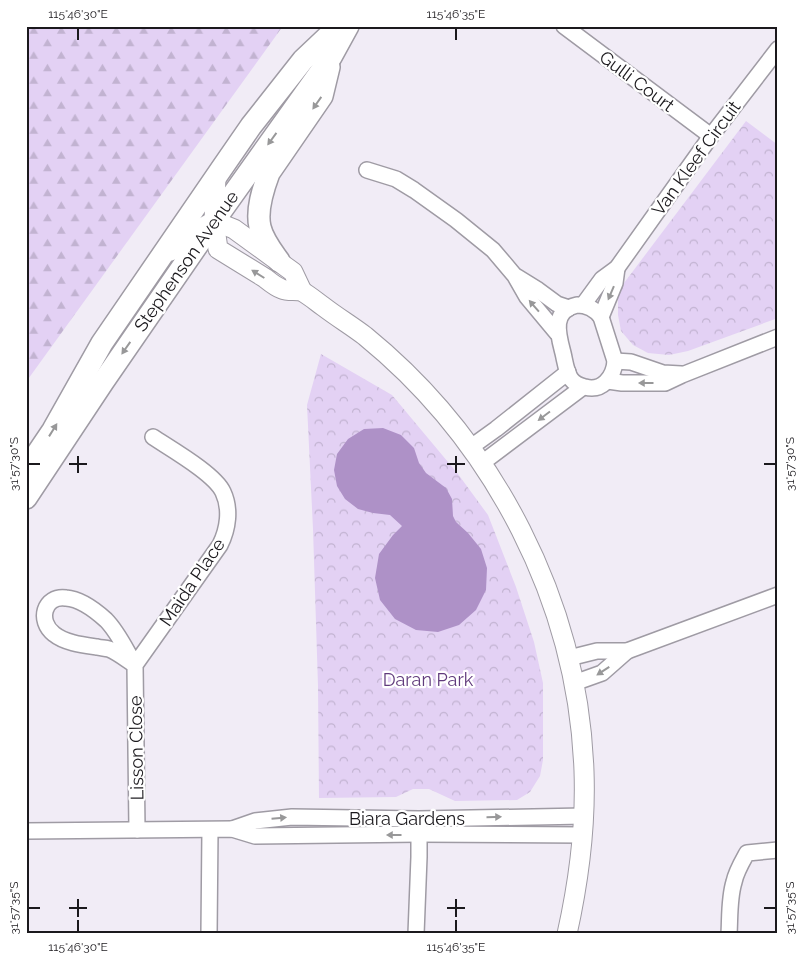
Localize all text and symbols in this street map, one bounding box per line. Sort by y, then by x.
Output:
text: 115°46'30"E [48,7,108,21]
text: 115°46'35"E [427,7,485,21]
street label: Gulli Court [596,46,678,116]
one-way arrow [312,97,322,110]
street label: Van Kleef Circuit [647,97,745,219]
one-way arrow [267,133,277,146]
street label: Stephenson Avenue [130,186,243,335]
one-way arrow [251,269,264,278]
one-way arrow [606,286,614,300]
one-way arrow [528,300,540,312]
one-way arrow [121,341,131,354]
one-way arrow [638,379,654,387]
one-way arrow [537,411,551,421]
one-way arrow [49,423,58,436]
text: 31°57'30"S [7,437,21,491]
text: 31°57'30"S [783,437,797,491]
street label: Maida Place [155,534,229,630]
one-way arrow [596,666,610,676]
park label: Daran Park [383,669,474,690]
street label: Lisson Close [125,695,147,801]
street label: Biara Gardens [349,808,465,829]
one-way arrow [486,813,502,821]
one-way arrow [272,814,288,822]
one-way arrow [386,831,402,839]
text: 31°57'35"S [7,881,21,935]
text: 31°57'35"S [783,881,797,935]
text: 115°46'30"E [48,940,108,954]
text: 115°46'35"E [427,940,485,954]

